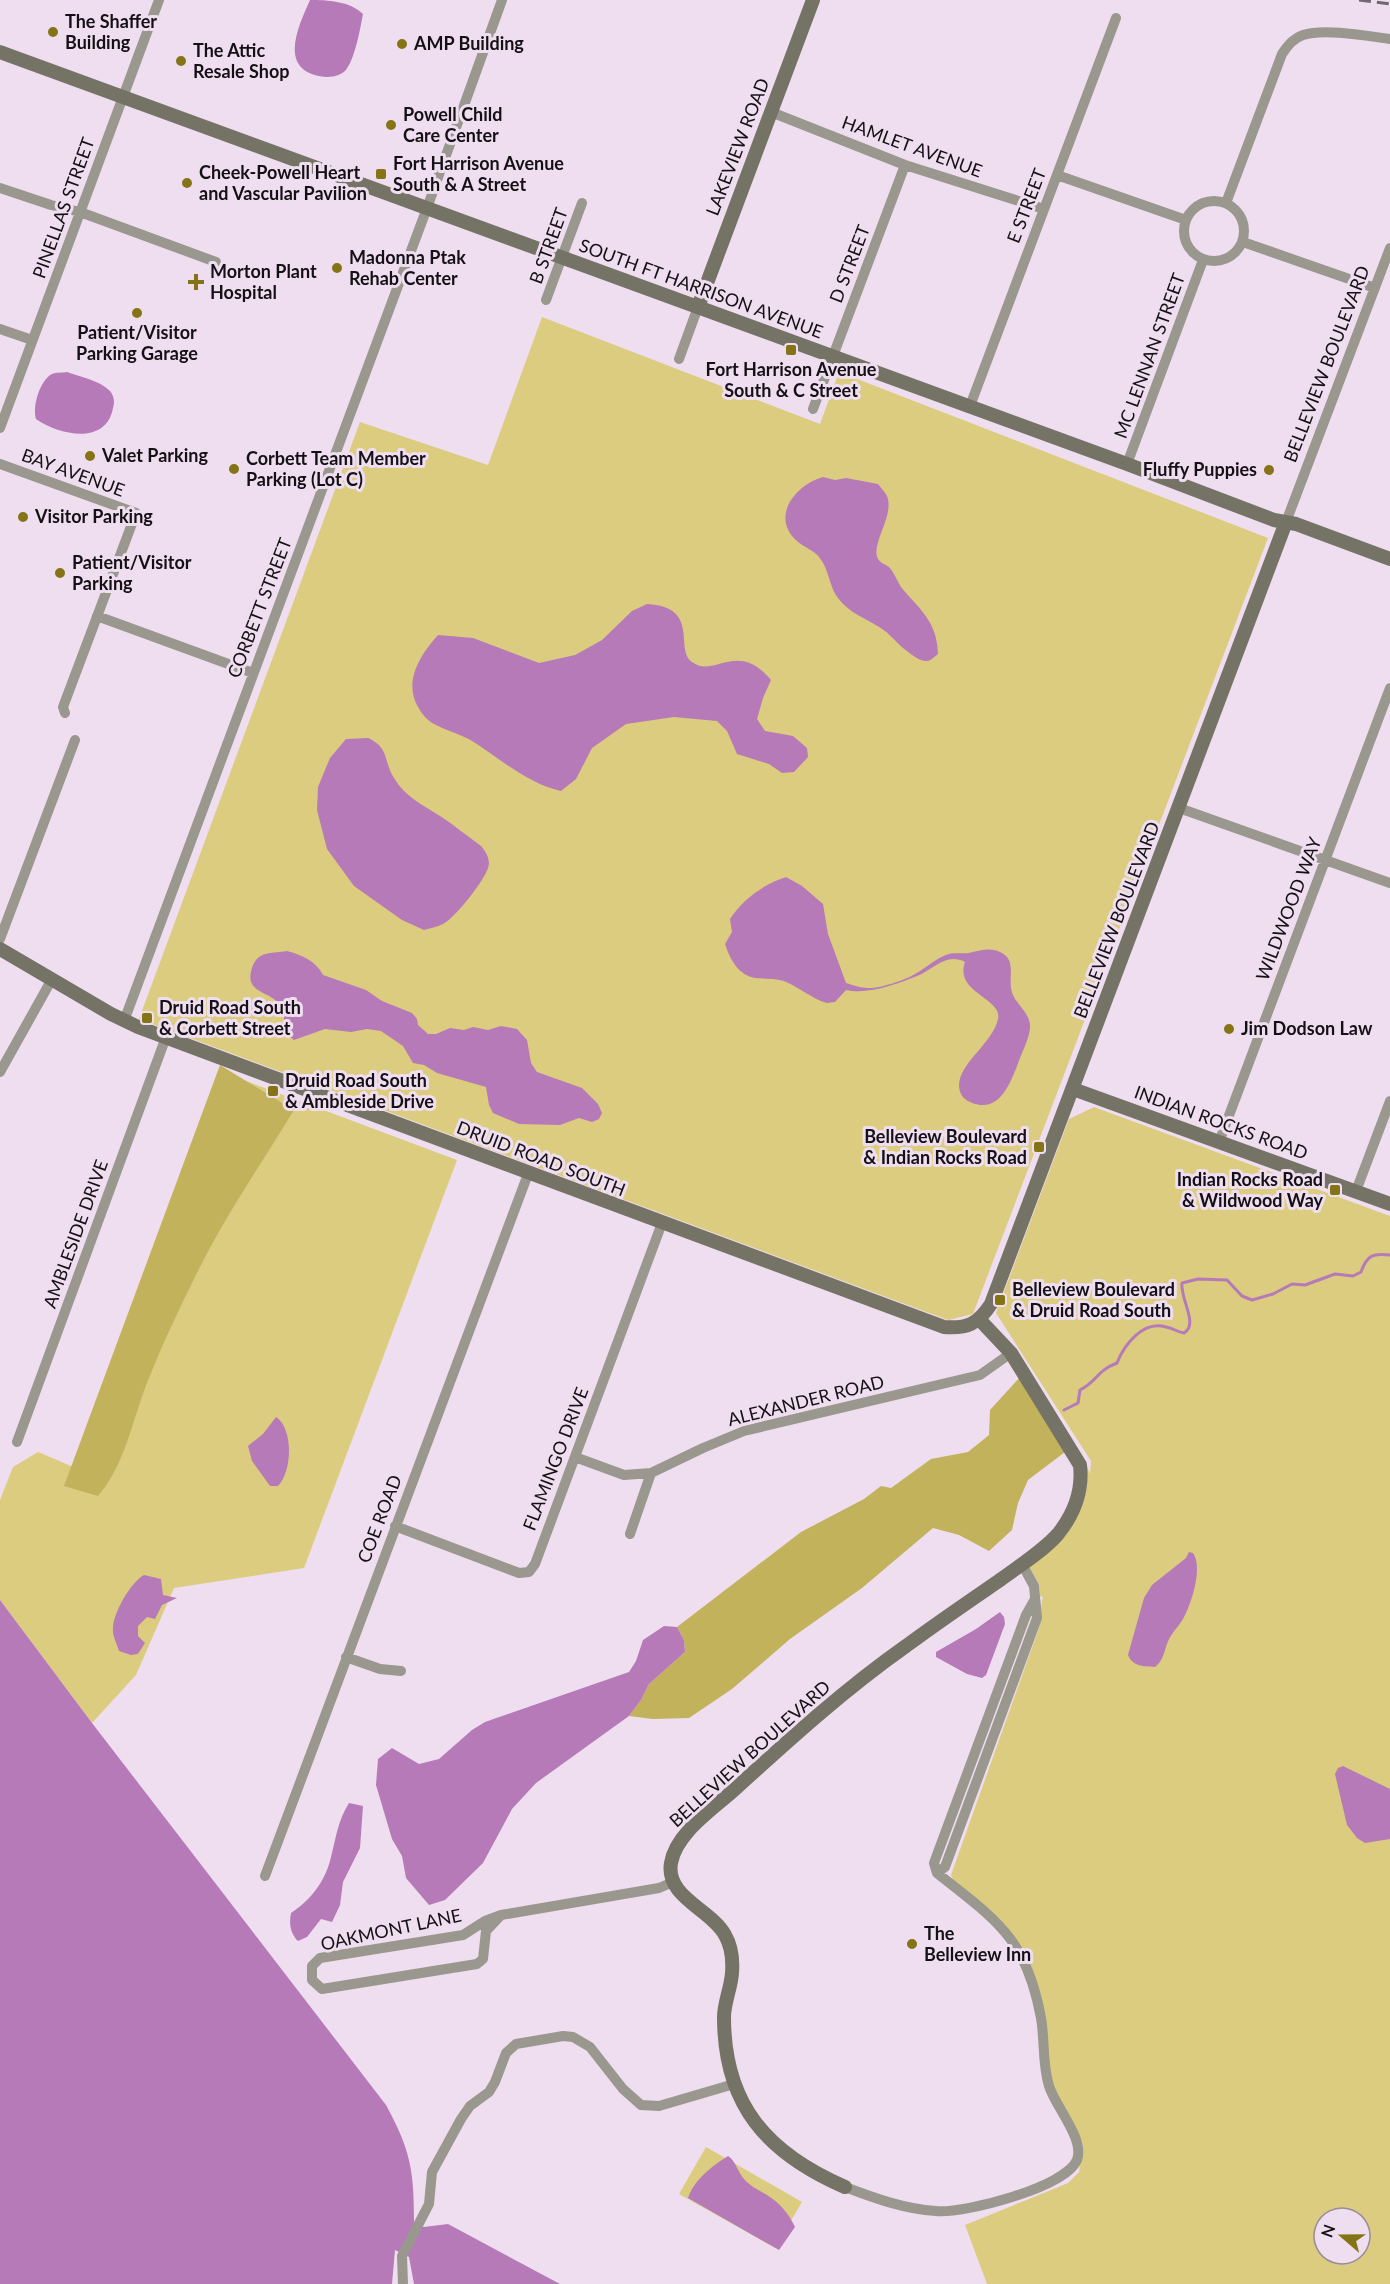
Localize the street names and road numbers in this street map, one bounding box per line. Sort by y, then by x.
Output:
street label: LAKEVIEW ROAD [701,75,773,218]
street label: HAMLET AVENUE [839,110,985,182]
street label: PINELLAS STREET [27,134,99,281]
street label: E STREET [1002,165,1050,246]
street label: B STREET [524,204,572,287]
street label: D STREET [824,221,874,306]
street label: SOUTH FT HARRISON AVENUE [576,234,826,342]
street label: BELLEVIEW BOULEVARD [1278,262,1374,465]
street label: MC LENNAN STREET [1109,270,1189,441]
street label: BAY AVENUE [19,443,128,501]
street label: CORBETT STREET [222,534,296,681]
street label: BELLEVIEW BOULEVARD [1068,818,1164,1021]
street label: WILDWOOD WAY [1251,833,1326,983]
street label: INDIAN ROCKS ROAD [1132,1080,1311,1164]
street label: DRUID ROAD SOUTH [454,1116,629,1200]
street label: AMBLESIDE DRIVE [38,1156,112,1311]
street label: ALEXANDER ROAD [725,1370,886,1430]
street label: FLAMINGO DRIVE [518,1384,593,1533]
street label: COE ROAD [352,1472,406,1566]
street label: BELLEVIEW BOULEVARD [664,1675,834,1831]
street label: OAKMONT LANE [318,1903,463,1955]

